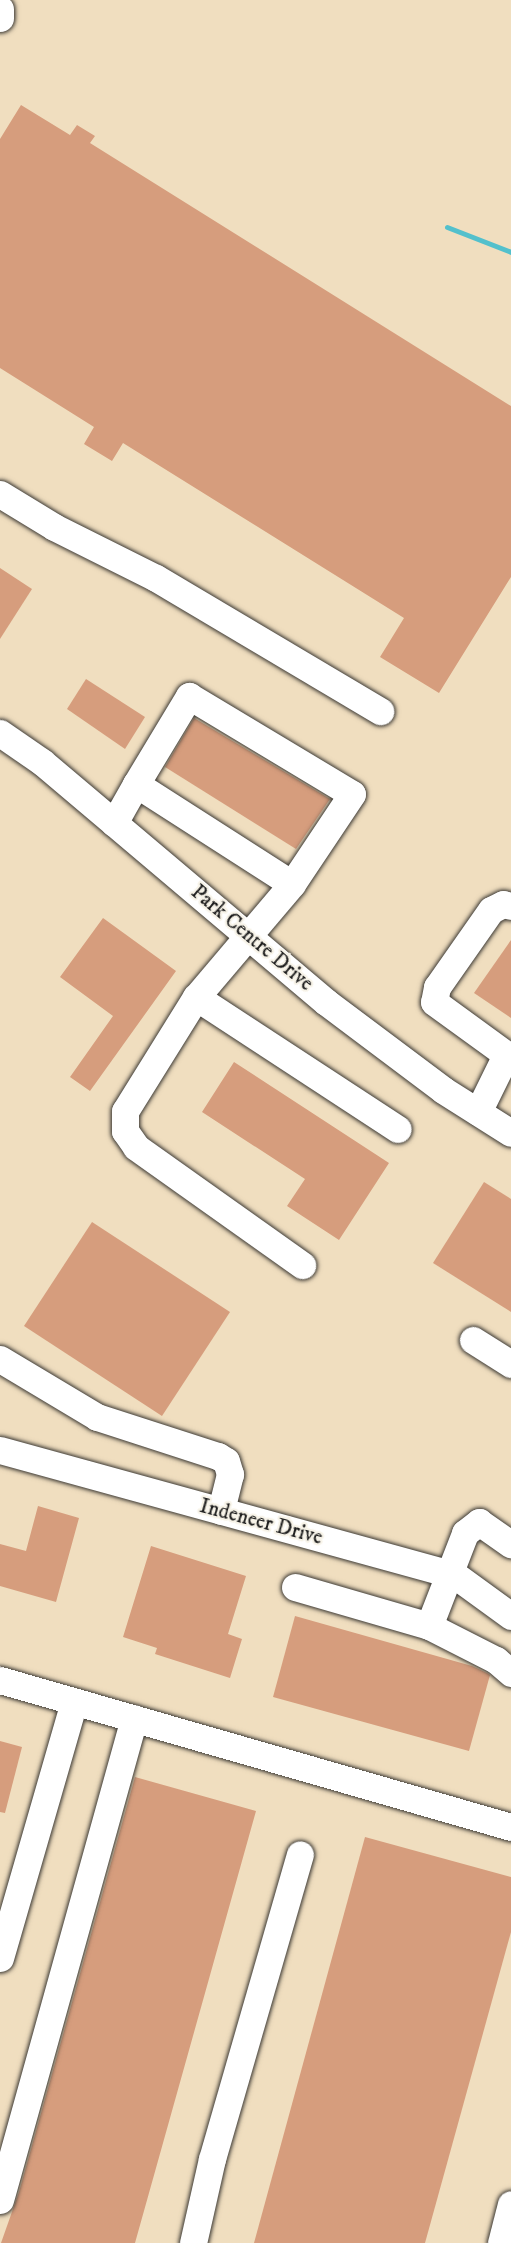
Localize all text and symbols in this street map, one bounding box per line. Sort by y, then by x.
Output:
street label: Park Centre Drive [186,880,318,996]
street label: Indeneer Drive [197,1494,325,1550]

